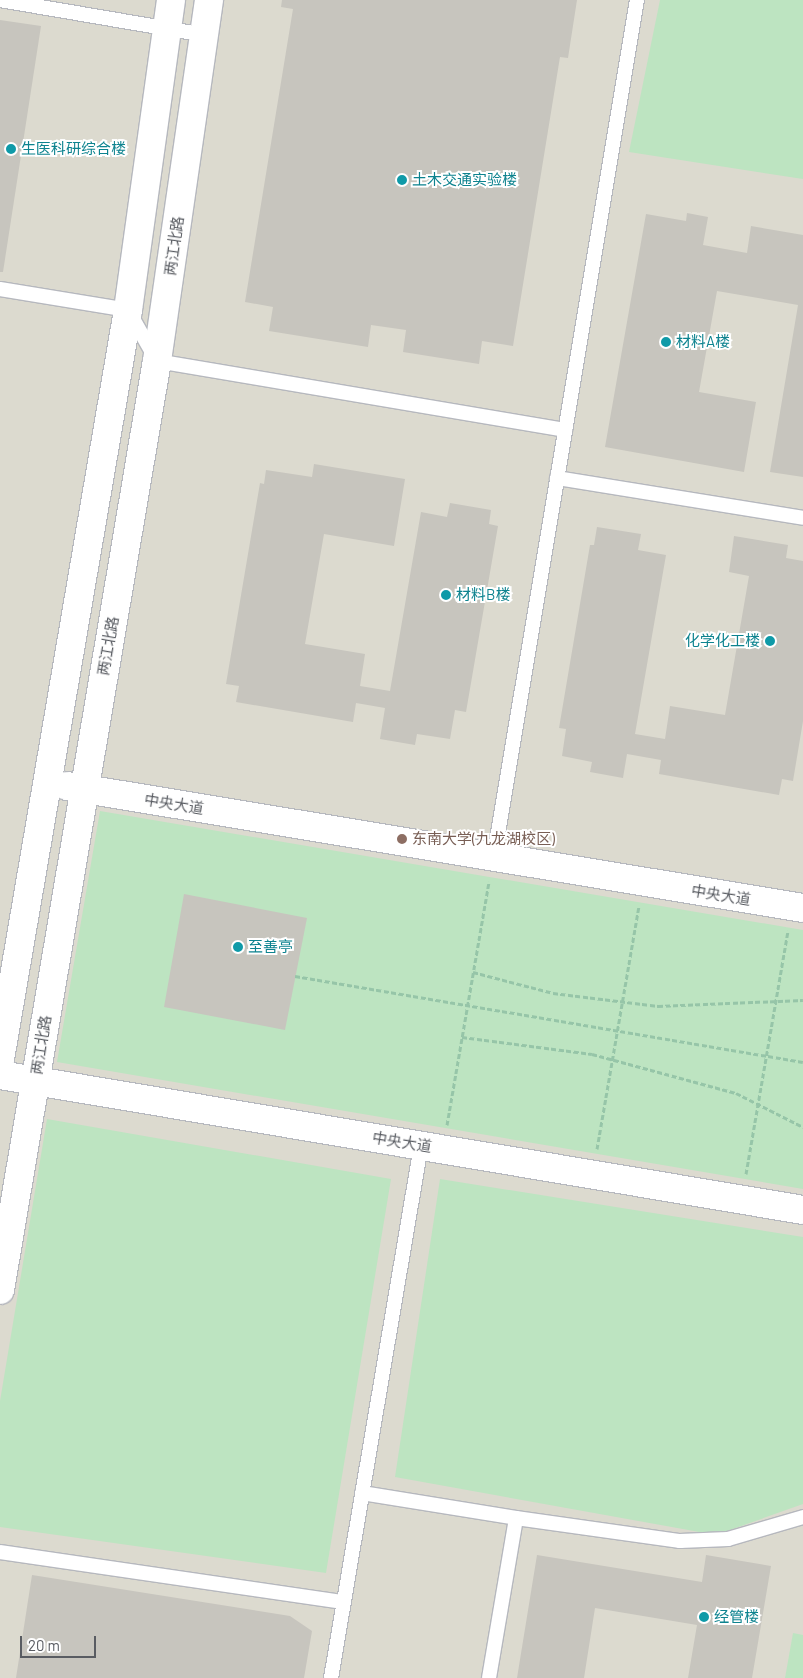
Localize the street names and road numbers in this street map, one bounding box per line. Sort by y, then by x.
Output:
street label: 两江北路 [161,215,187,277]
street label: 两江北路 [94,615,122,677]
street label: 中央大道 [143,790,205,818]
street label: 中央大道 [690,881,752,909]
street label: 两江北路 [27,1014,55,1076]
street label: 中央大道 [371,1128,433,1156]

